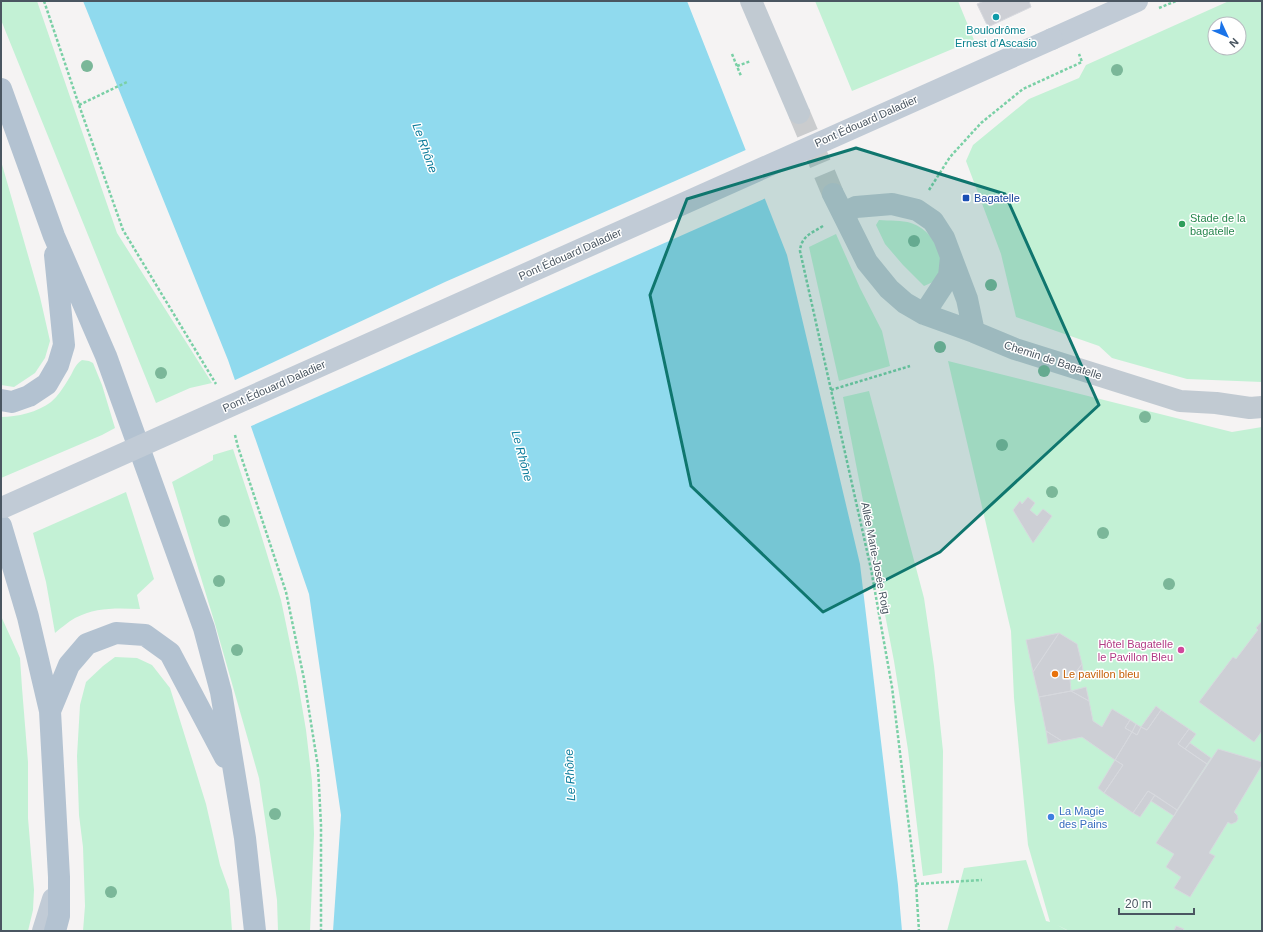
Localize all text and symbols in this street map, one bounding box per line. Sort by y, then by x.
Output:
marker: Boulodrôme Ernest d’Ascasio [991,12,1001,22]
north arrow [1207,16,1247,56]
place label: Boulodrôme Ernest d’Ascasio [955,24,1037,49]
text: N [1227,36,1241,50]
street label: Pont Édouard Daladier [813,93,920,149]
water label: Le Rhône [410,121,441,175]
place label: Bagatelle [974,192,1020,204]
marker: Bagatelle [961,193,971,203]
place label: Stade de la bagatelle [1190,212,1247,237]
marker: Stade de la bagatelle [1177,219,1187,229]
street label: Pont Édouard Daladier [517,226,624,282]
street label: Chemin de Bagatelle [1003,339,1103,381]
street label: Pont Édouard Daladier [221,358,328,414]
water label: Le Rhône [509,429,536,483]
street label: Allée Marie-Josée Roig [859,501,893,615]
place label: Hôtel Bagatelle le Pavillon Bleu [1098,638,1173,663]
marker: Hôtel Bagatelle le Pavillon Bleu [1176,645,1186,655]
place label: Le pavillon bleu [1063,668,1139,680]
marker: Le pavillon bleu [1050,669,1060,679]
water label: Le Rhône [562,748,578,801]
place label: La Magie des Pains [1059,805,1108,830]
marker: La Magie des Pains [1046,812,1056,822]
scale bar [1119,890,1194,916]
text: 20 m [1125,897,1152,911]

